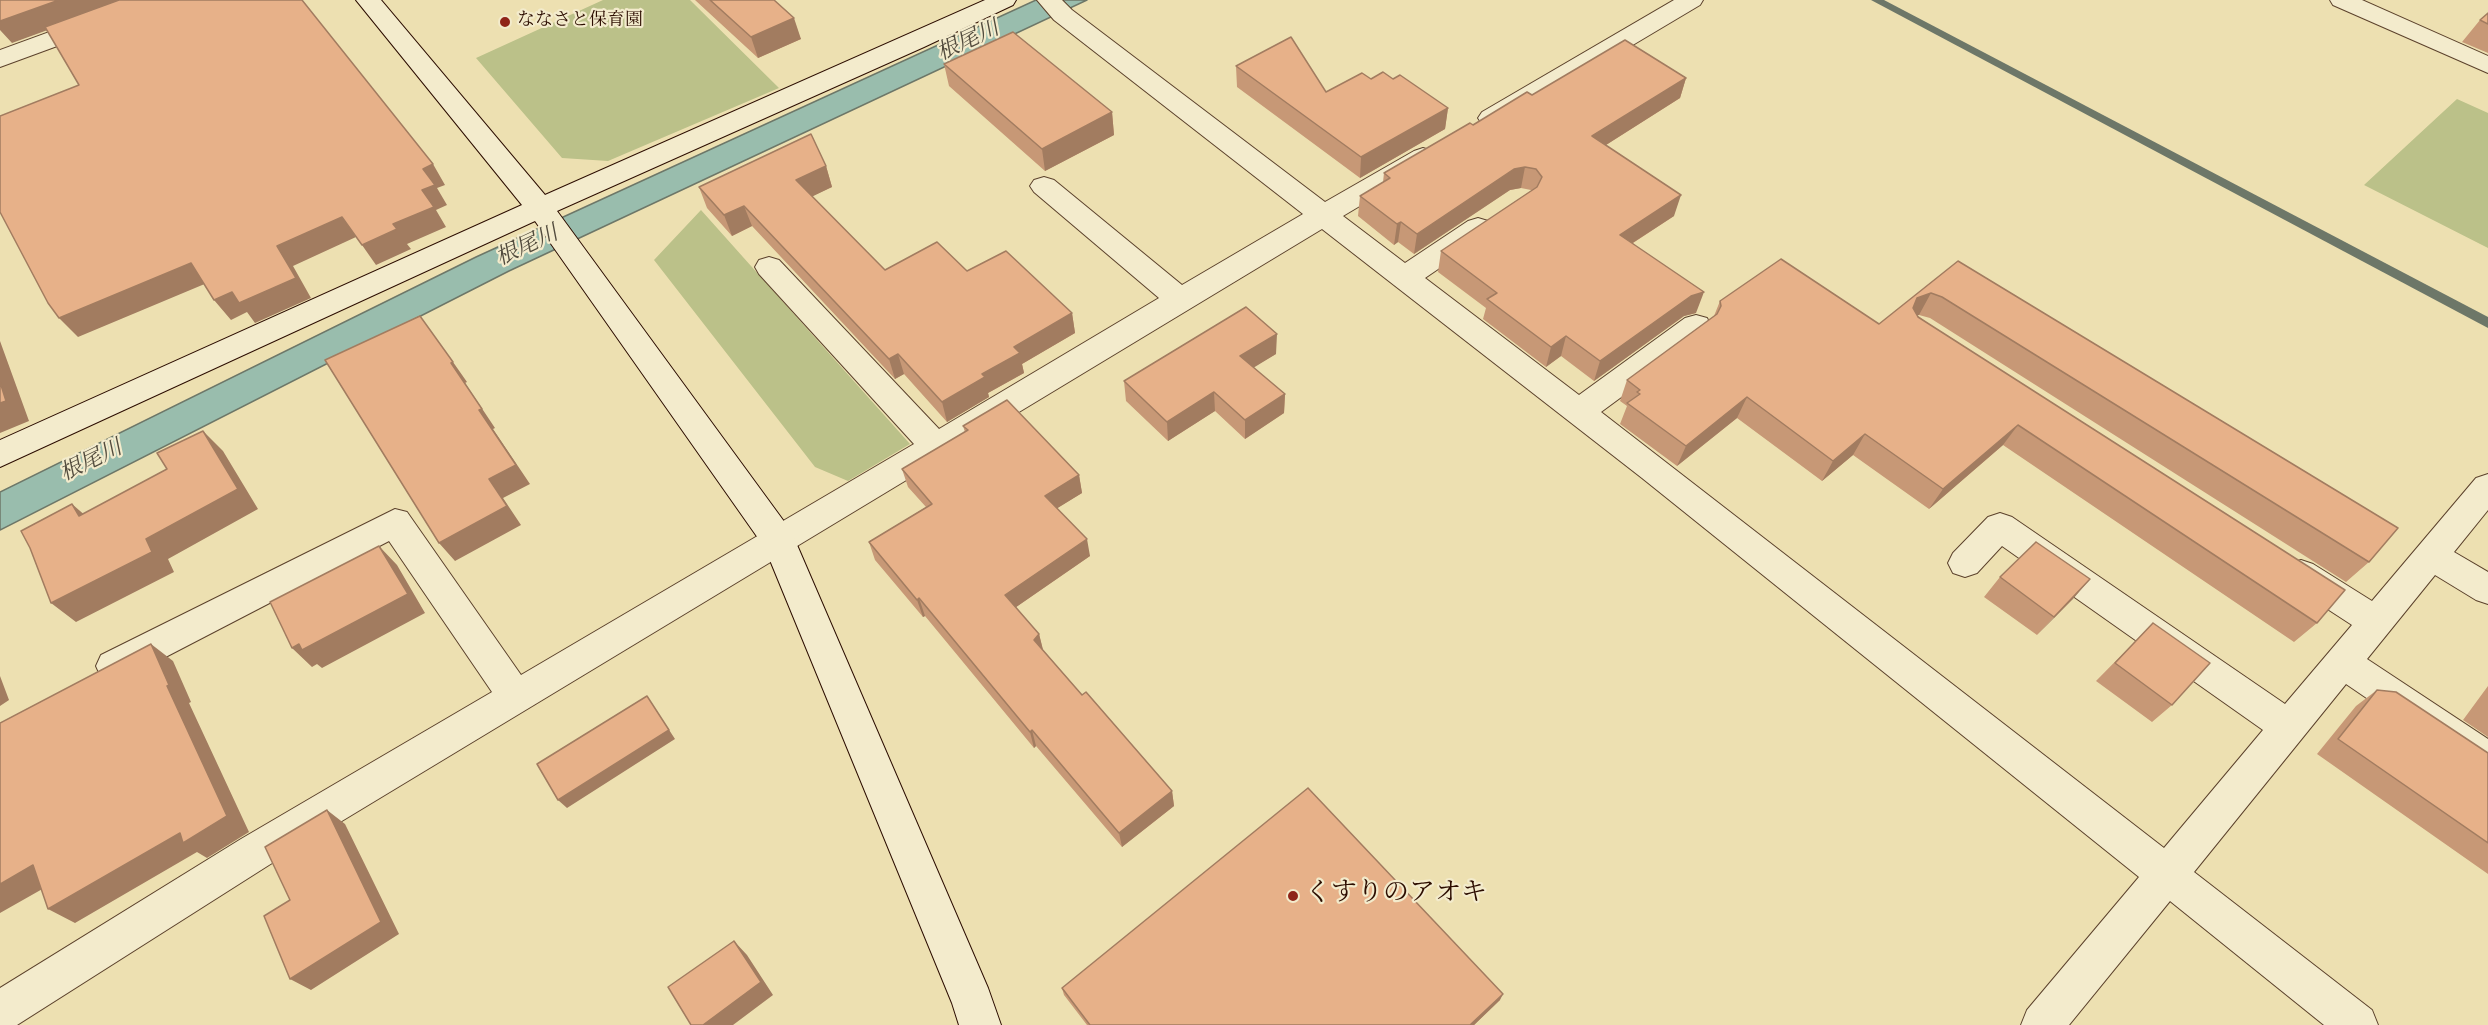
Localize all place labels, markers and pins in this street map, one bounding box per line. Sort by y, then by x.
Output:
place label: ななさと保育園 [517,11,643,33]
marker: ななさと保育園 [498,15,512,29]
place label: くすりのアオキ [1305,880,1487,912]
marker: くすりのアオキ [1286,889,1300,903]

